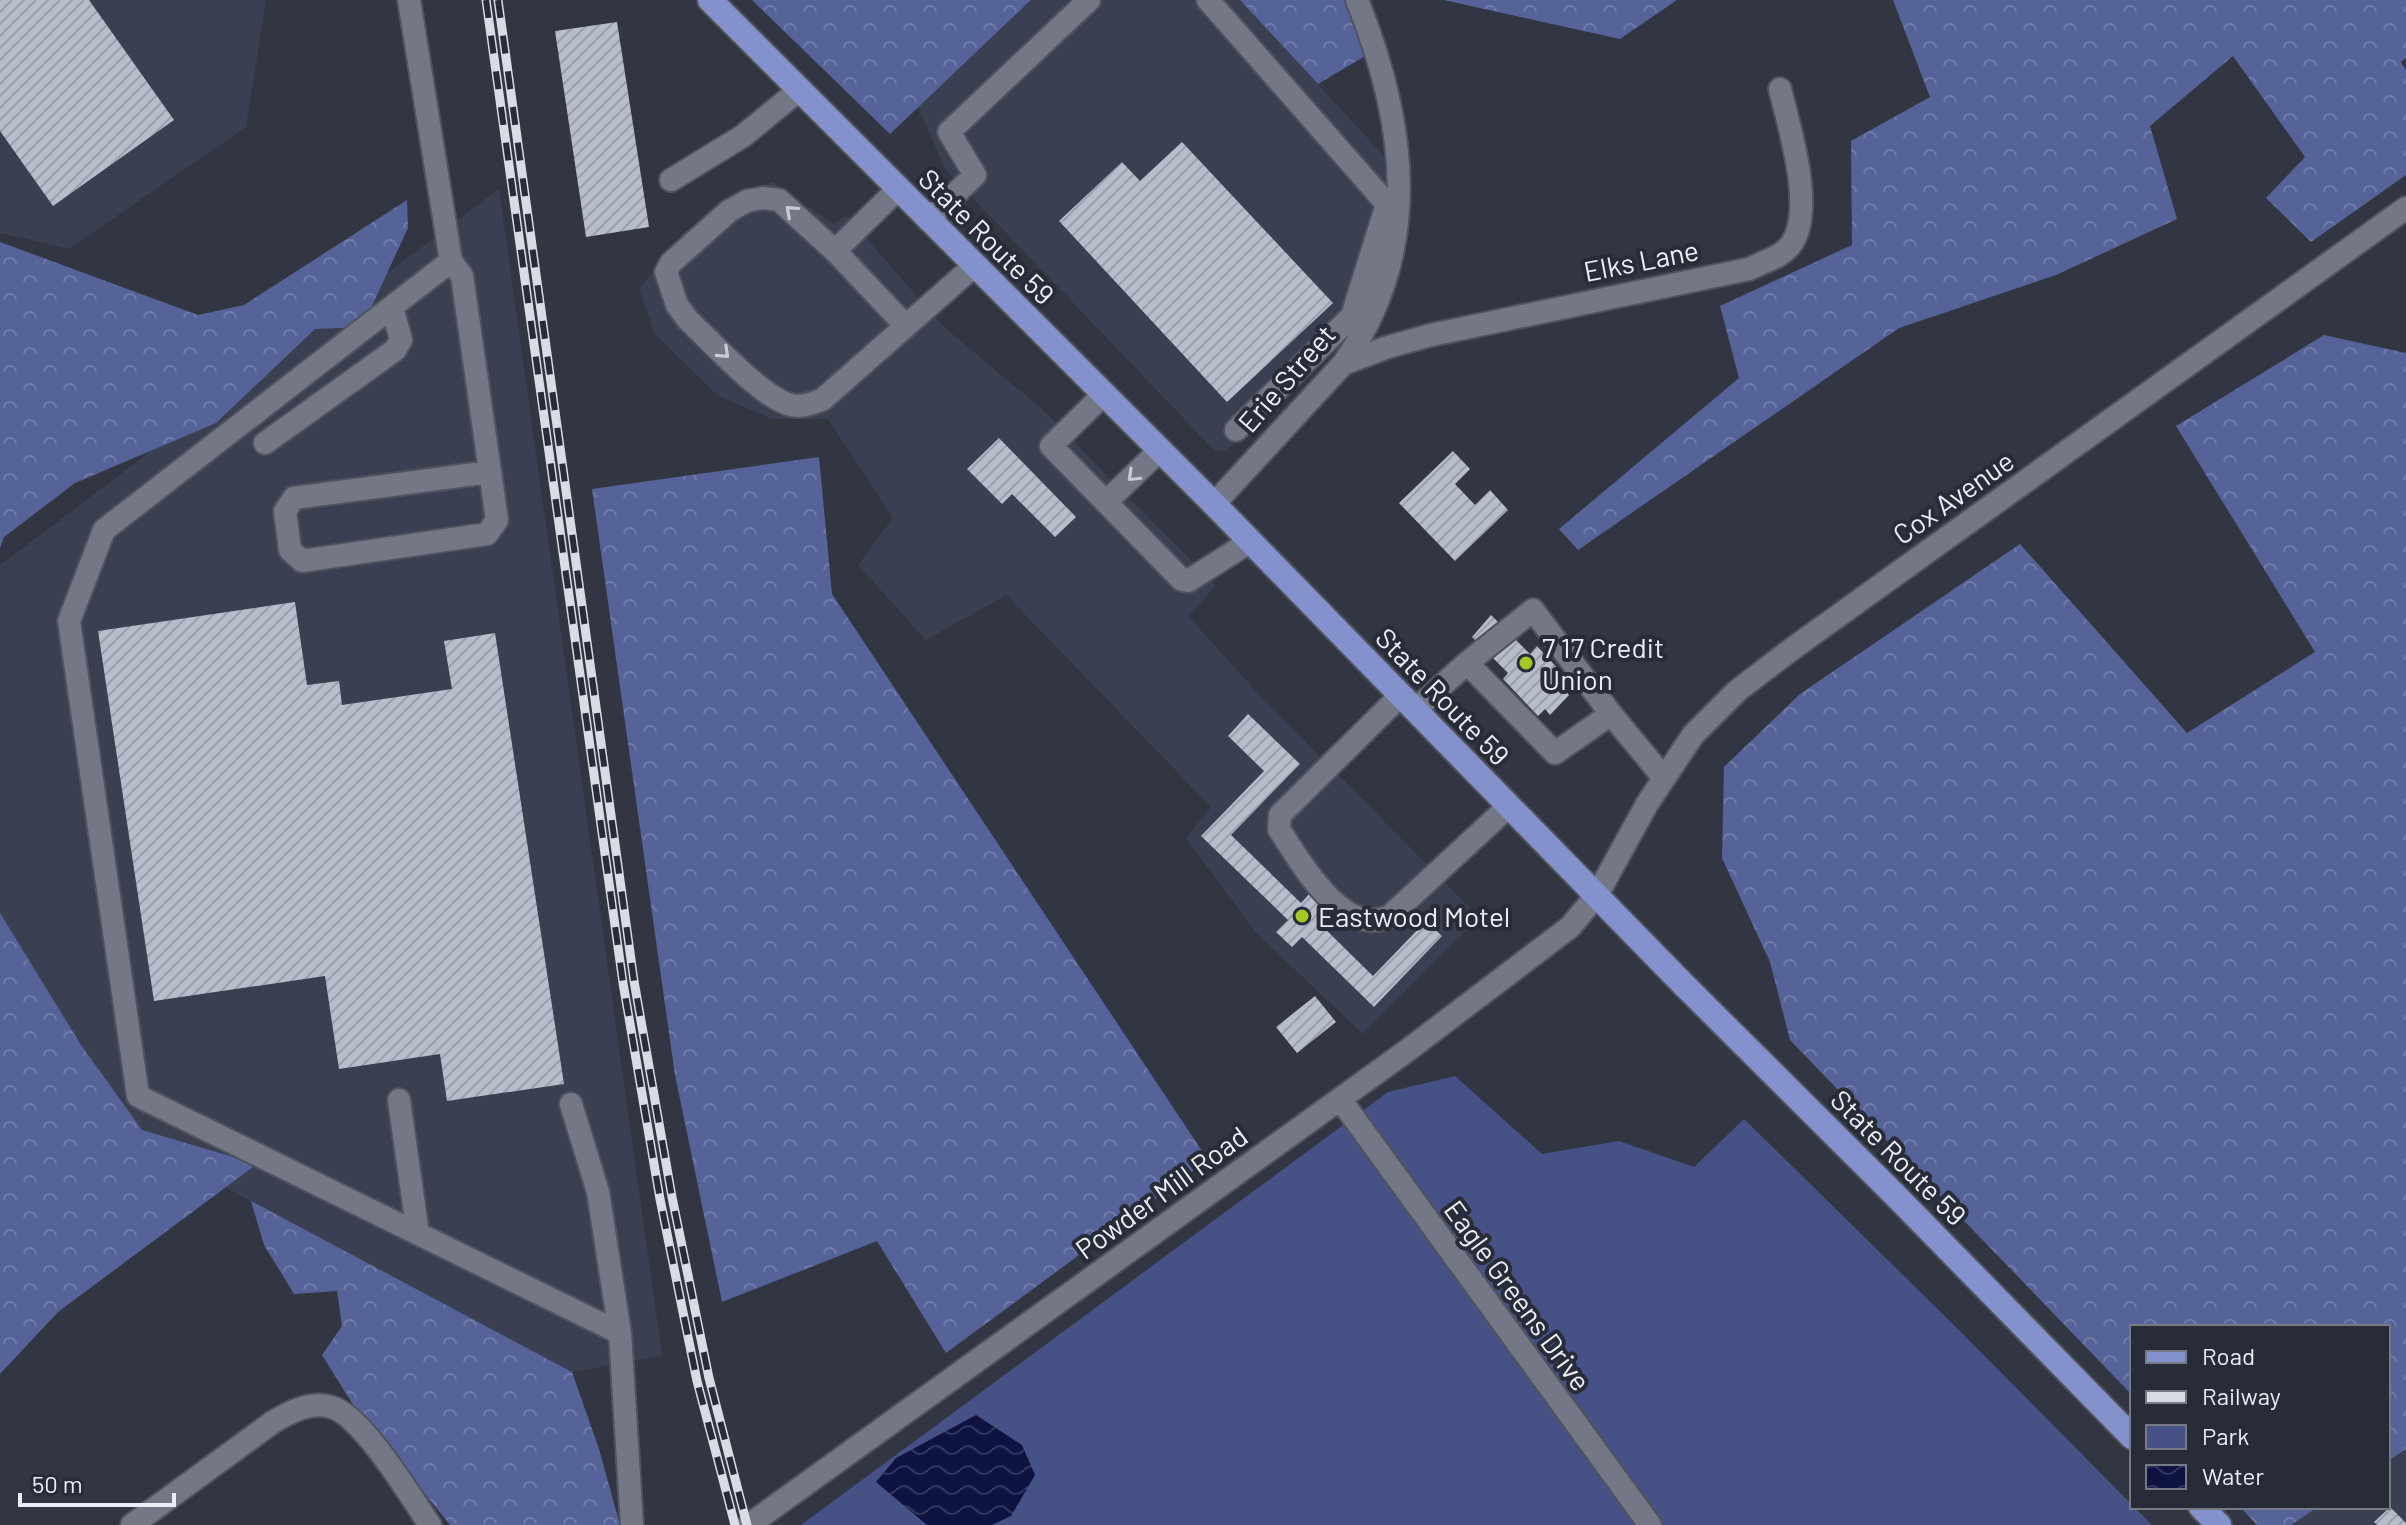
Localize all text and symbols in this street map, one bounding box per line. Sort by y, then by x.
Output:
street label: State Route 59 [912,161,1062,311]
one-way arrow [786,207,801,221]
street label: Elks Lane [1581,232,1701,288]
street label: Erie Street [1230,317,1342,439]
one-way arrow [714,343,729,357]
street label: Cox Avenue [1886,443,2020,551]
one-way arrow [1128,467,1142,481]
street label: State Route 59 [1369,620,1517,772]
place label: 7 17 Credit Union [1542,630,1664,696]
marker: 7 17 Credit Union [1517,654,1535,672]
place label: Eastwood Motel [1318,899,1510,933]
marker: Eastwood Motel [1293,907,1311,925]
street label: State Route 59 [1824,1082,1974,1232]
street label: Powder Mill Road [1068,1118,1254,1266]
street label: Eagle Greens Drive [1438,1193,1598,1397]
legend [2130,1325,2390,1509]
text: Road [2202,1341,2255,1370]
text: Railway [2202,1381,2281,1410]
text: Park [2202,1421,2249,1450]
scale bar [20,1457,174,1507]
text: Water [2202,1461,2264,1490]
text: 50 m [32,1469,83,1498]

